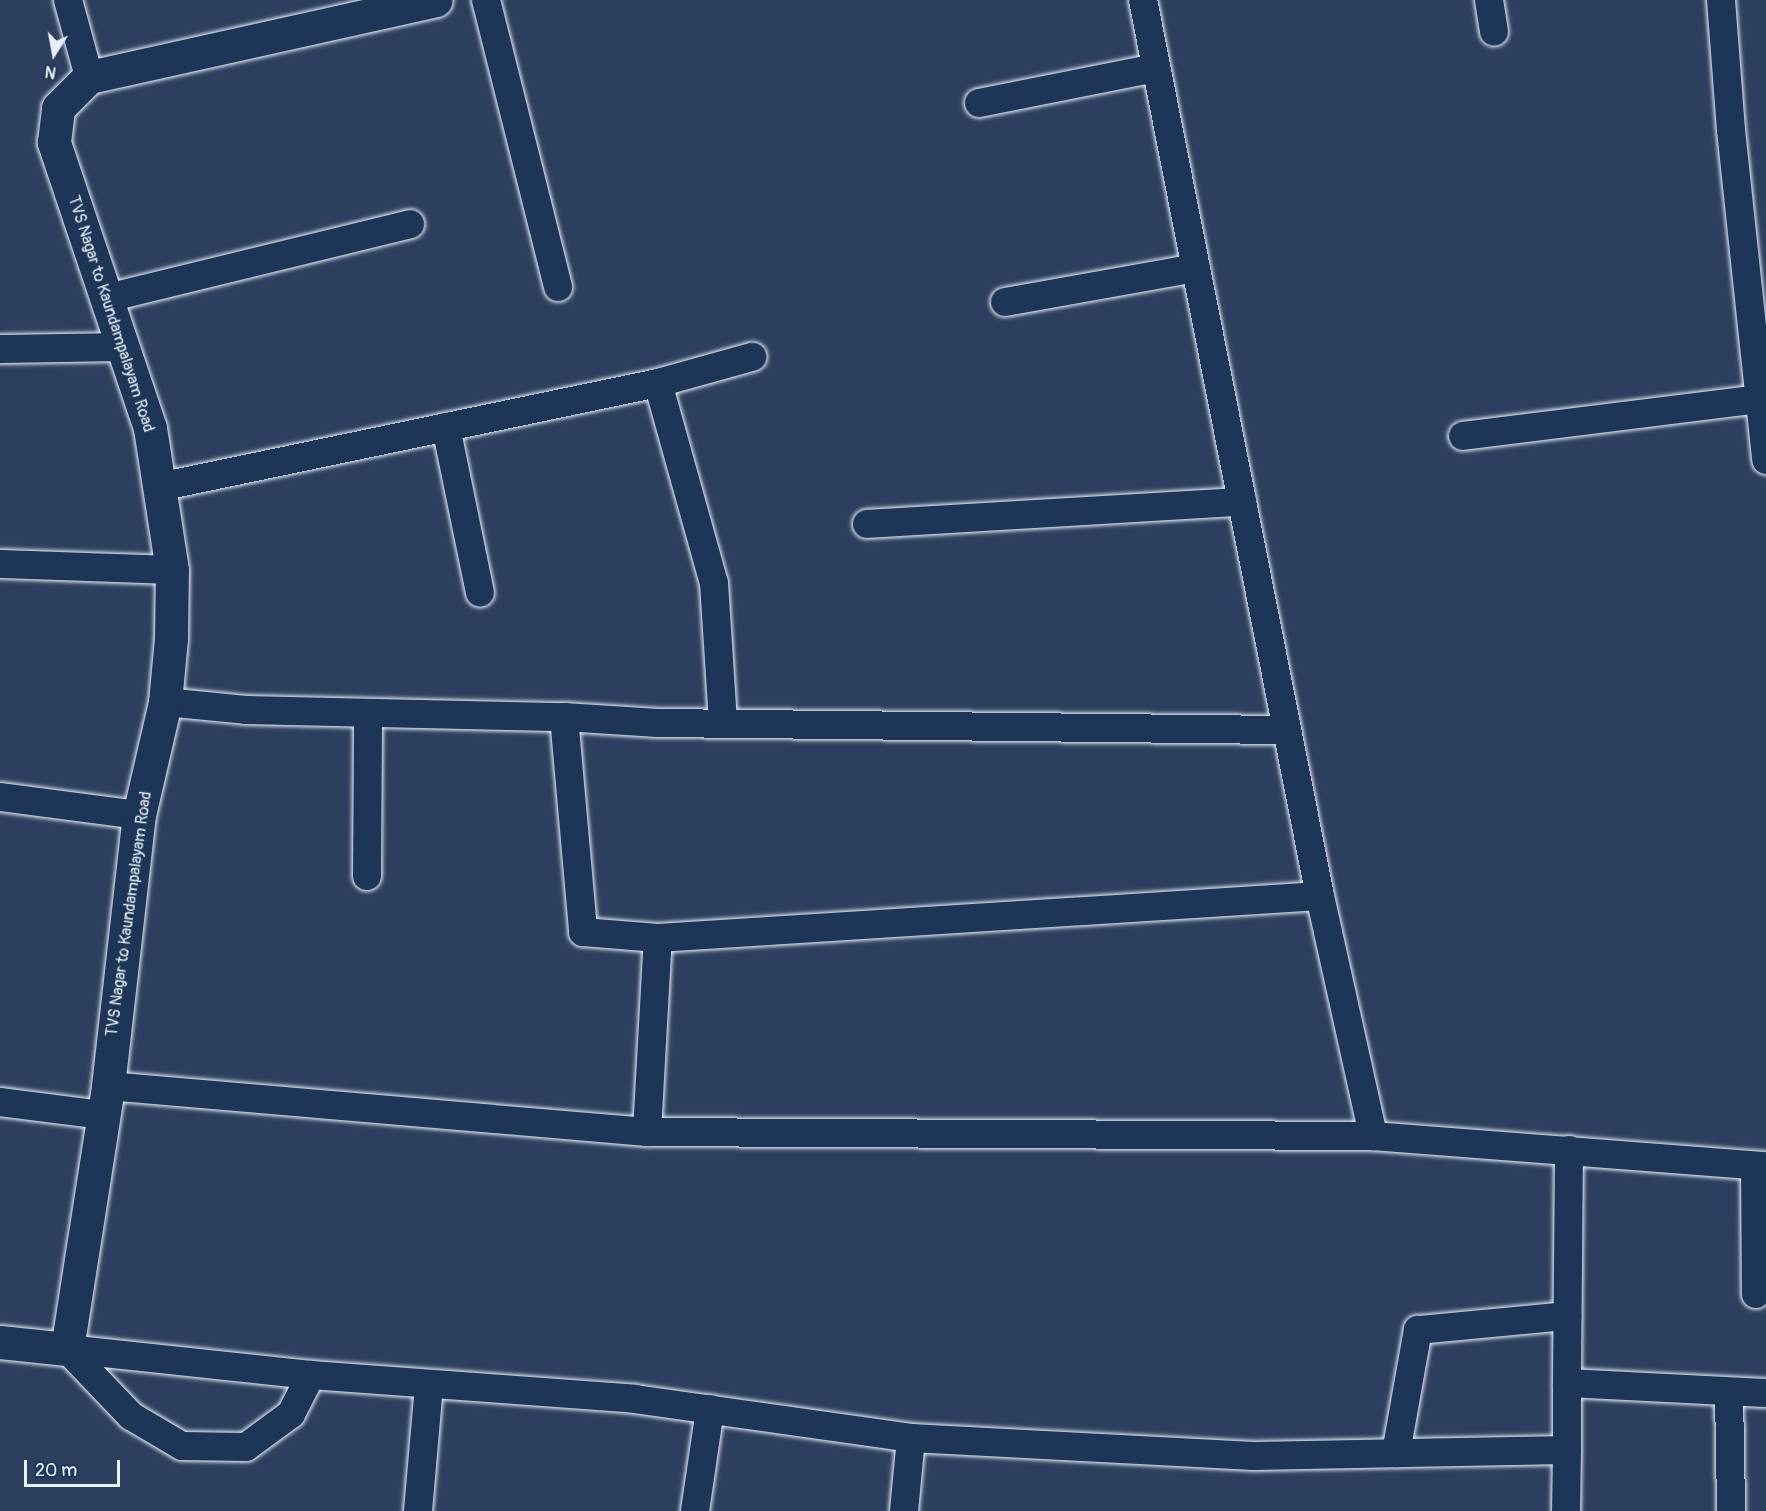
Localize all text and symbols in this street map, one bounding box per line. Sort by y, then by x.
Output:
north arrow [24,24,84,84]
text: N [43,61,58,83]
street label: TVS Nagar to Kaundampalayam Road [64,193,158,435]
street label: TVS Nagar to Kaundampalayam Road [102,790,156,1038]
scale bar [27,1448,123,1486]
text: 20 m [35,1459,77,1482]

